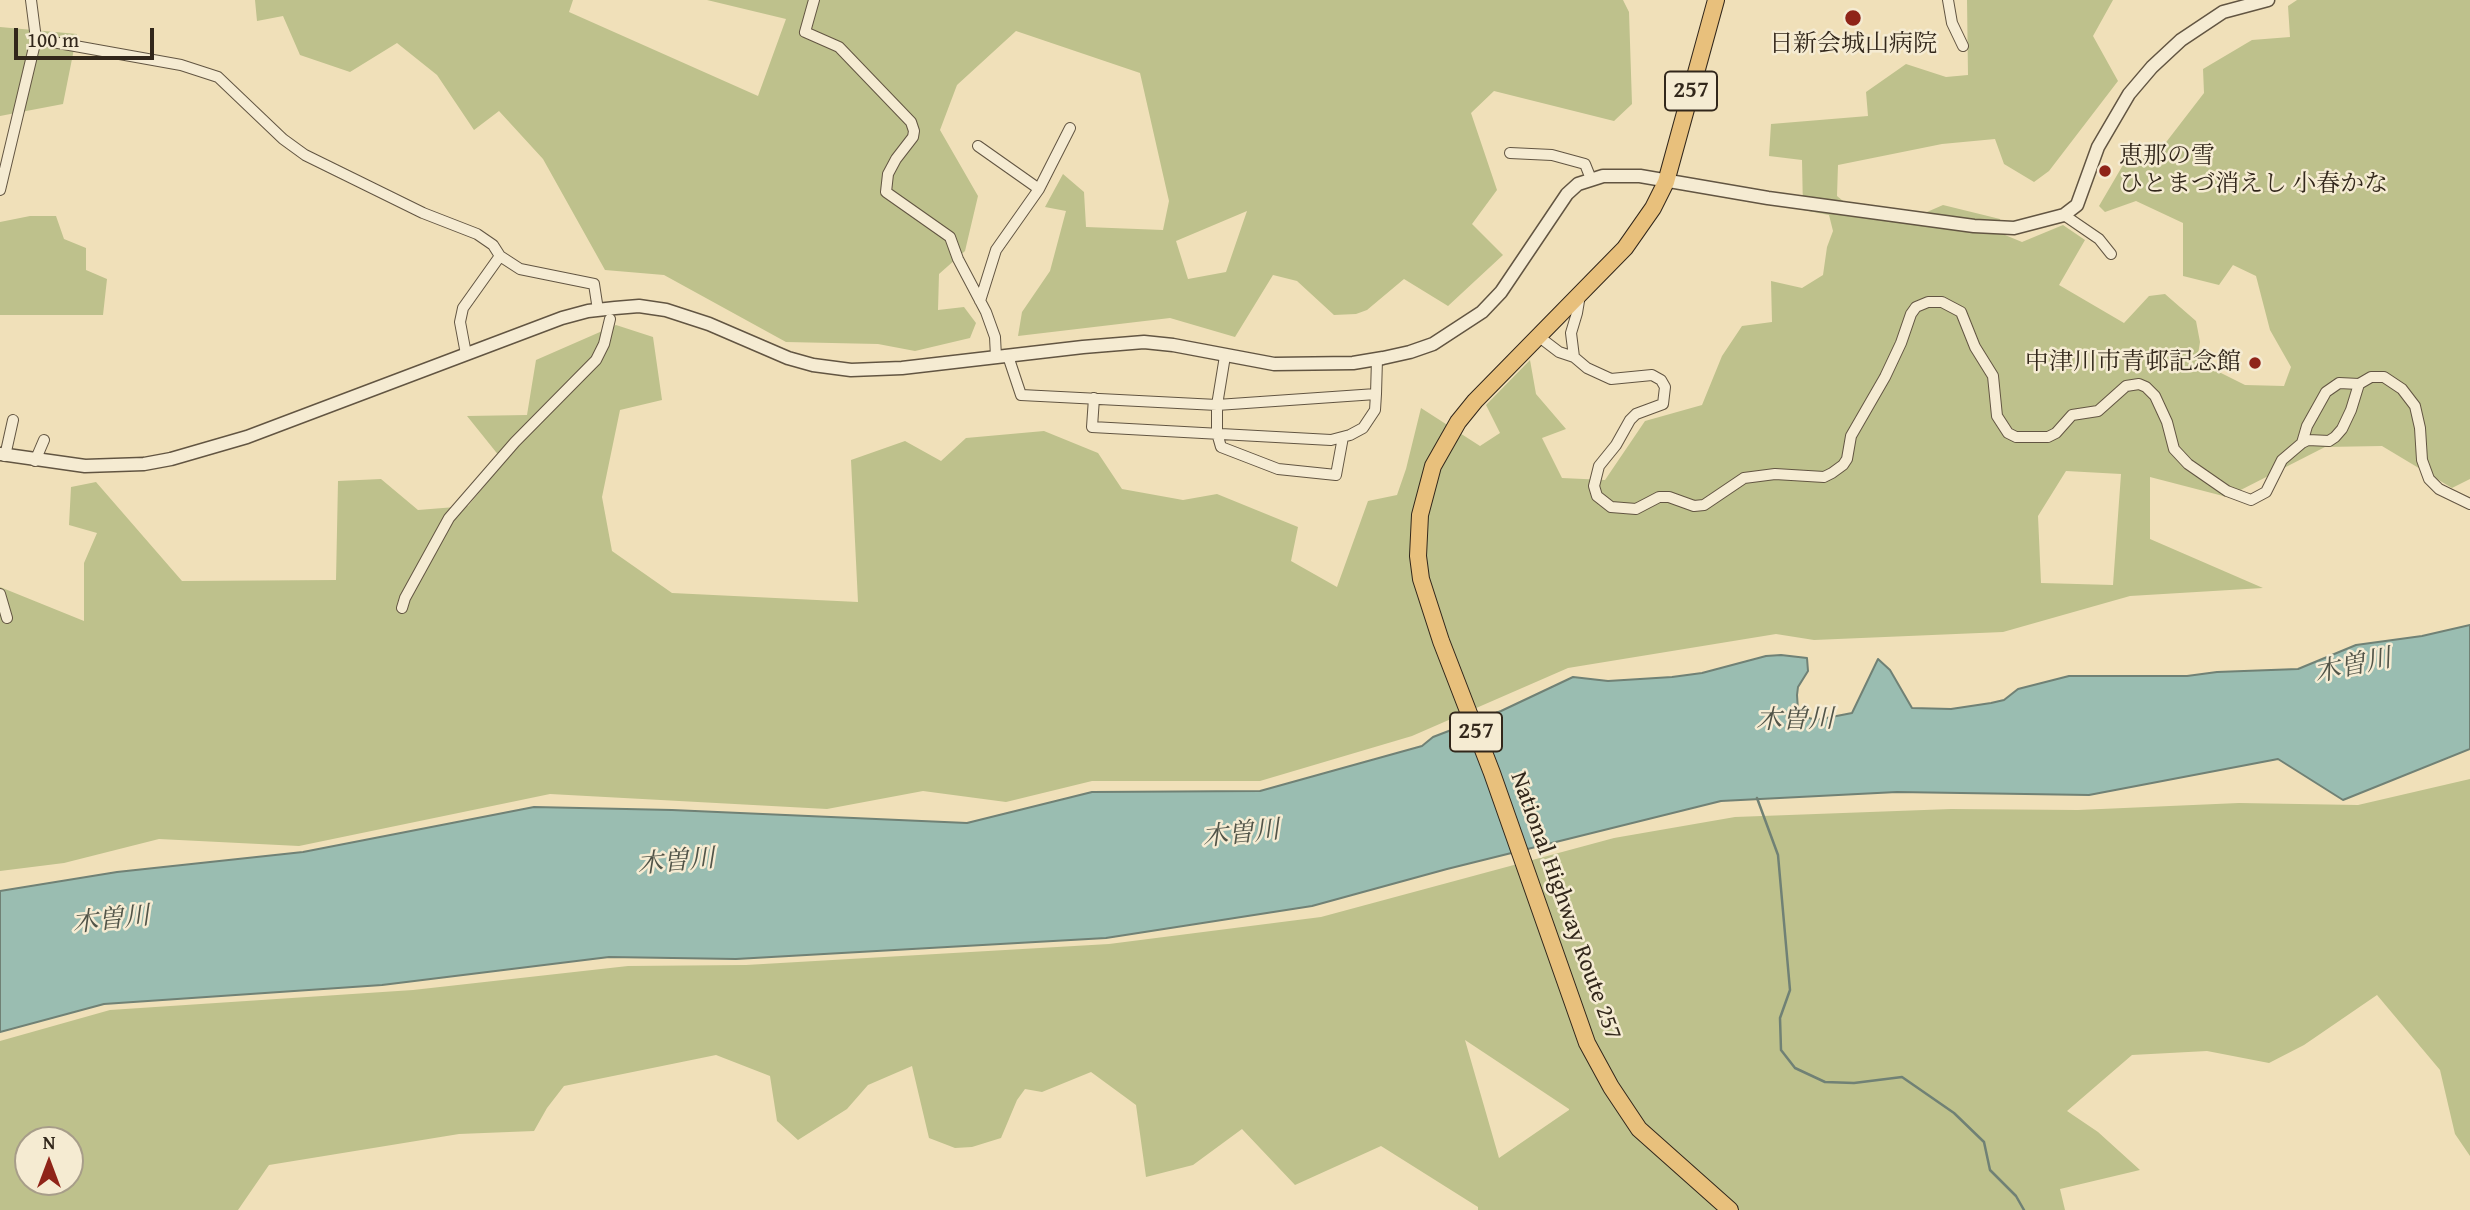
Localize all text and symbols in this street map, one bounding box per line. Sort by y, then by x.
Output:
marker: 日新会城山病院 [1843,8,1863,28]
scale bar [18,14,158,58]
text: 100 m [27,24,79,55]
place label: 日新会城山病院 [1769,31,1937,59]
road number: 257 [1665,72,1717,110]
place label: 恵那の雪 ひとまづ消えし 小春かな [2119,143,2388,199]
marker: 恵那の雪 ひとまづ消えし 小春かな [2097,163,2113,179]
place label: 中津川市青邨記念館 [2025,349,2241,377]
marker: 中津川市青邨記念館 [2247,355,2263,371]
water label: 木曽川 [2312,644,2394,690]
water label: 木曽川 [1756,705,1834,737]
road number: 257 [1450,712,1502,752]
street label: National Highway Route 257 [1503,768,1627,1044]
water label: 木曽川 [1201,815,1281,855]
water label: 木曽川 [636,844,716,882]
water label: 木曽川 [71,901,151,941]
north arrow [14,1126,84,1196]
text: N [43,1128,55,1156]

